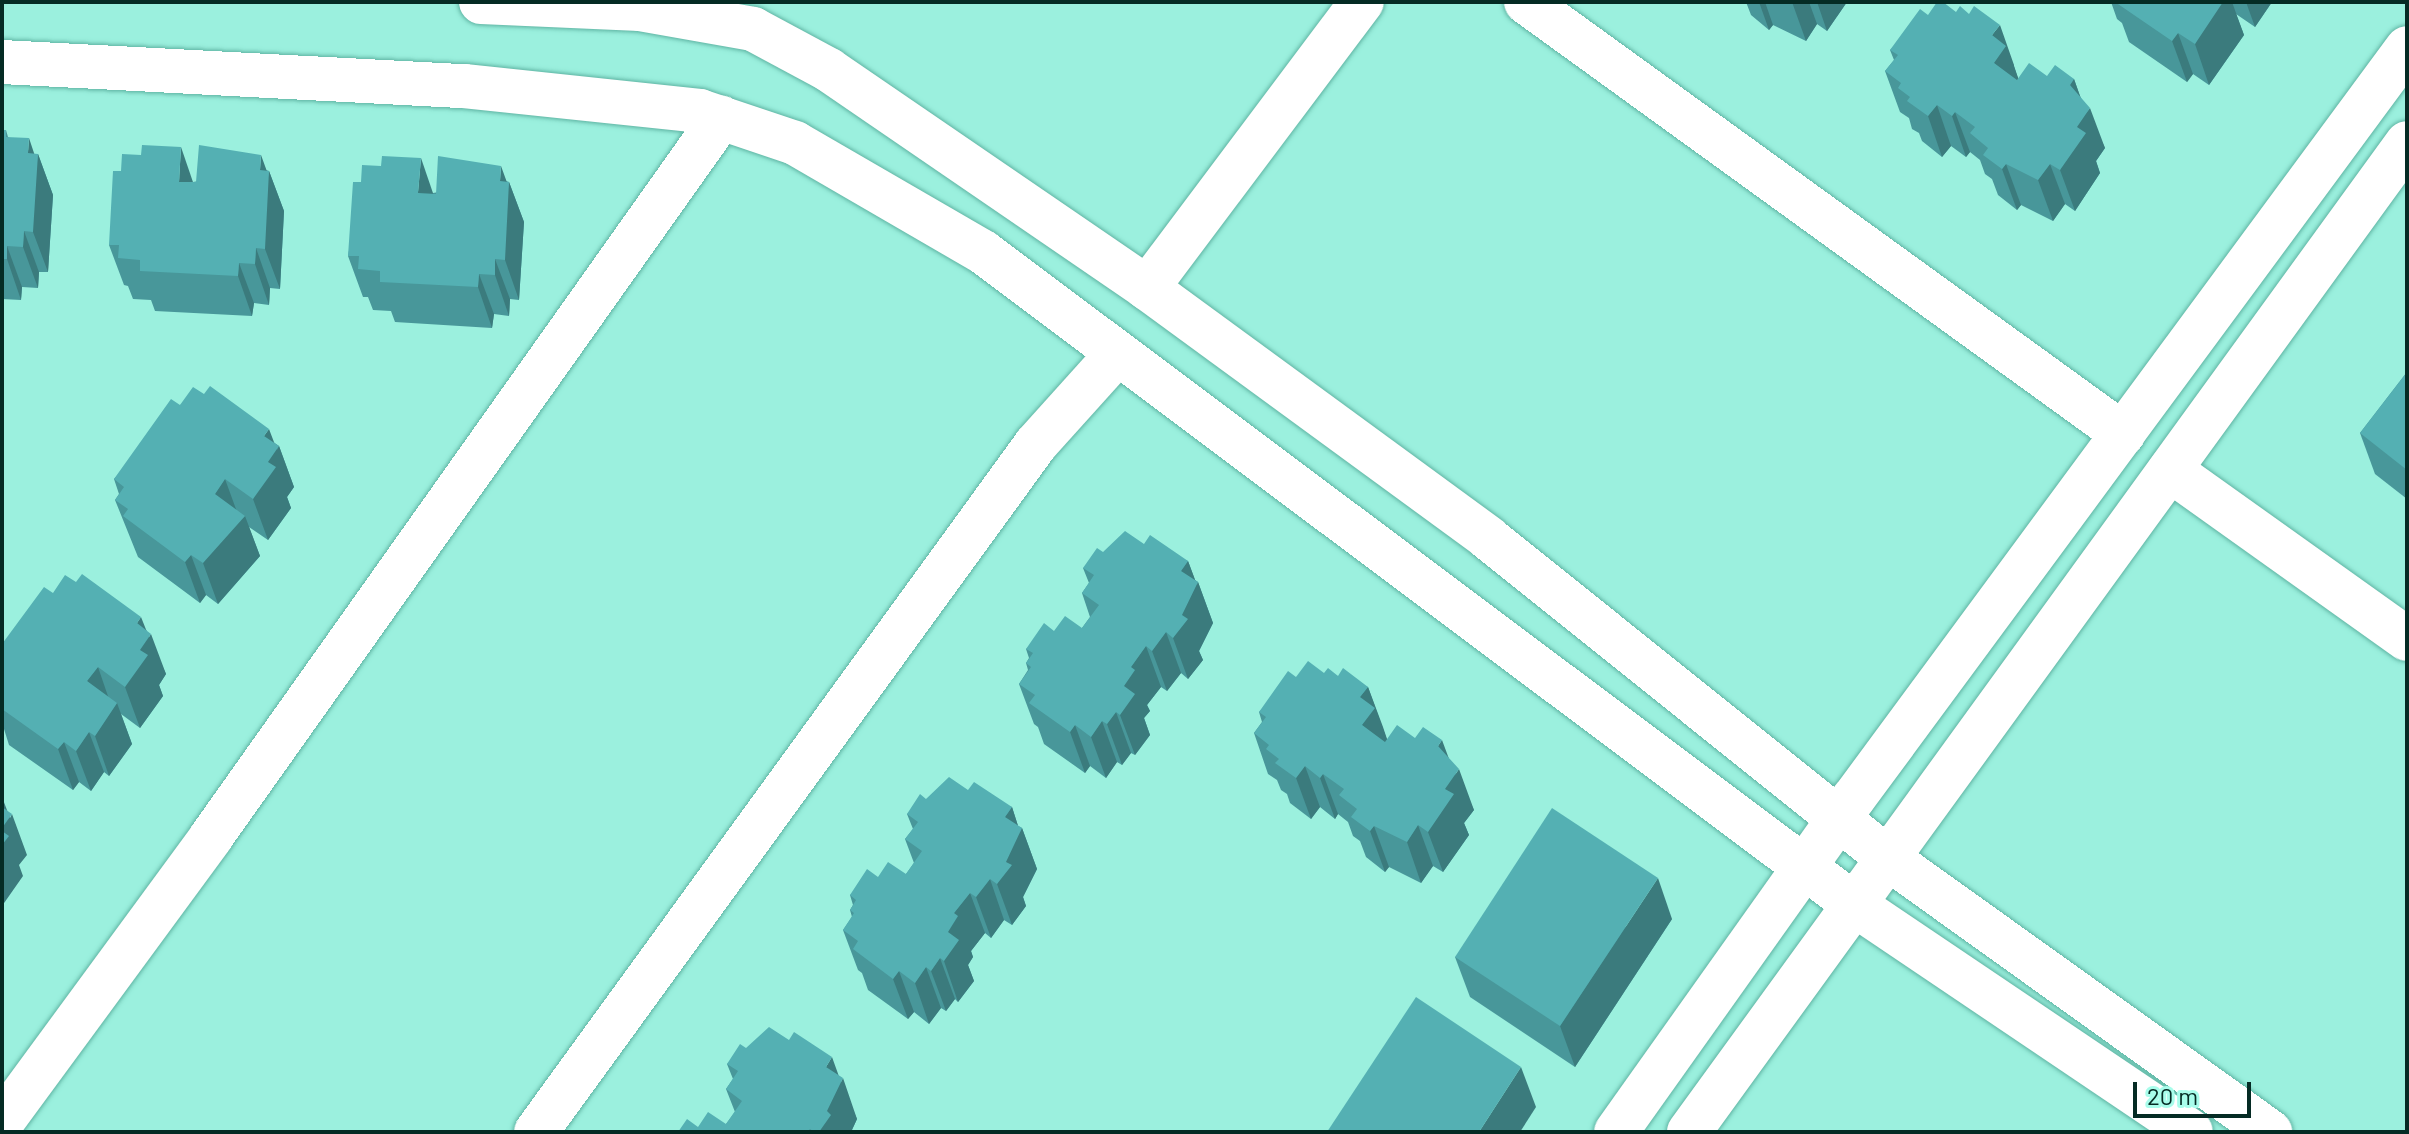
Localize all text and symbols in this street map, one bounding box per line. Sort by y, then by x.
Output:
scale bar [2137,1066,2255,1116]
text: 20 m [2147,1081,2198,1110]

